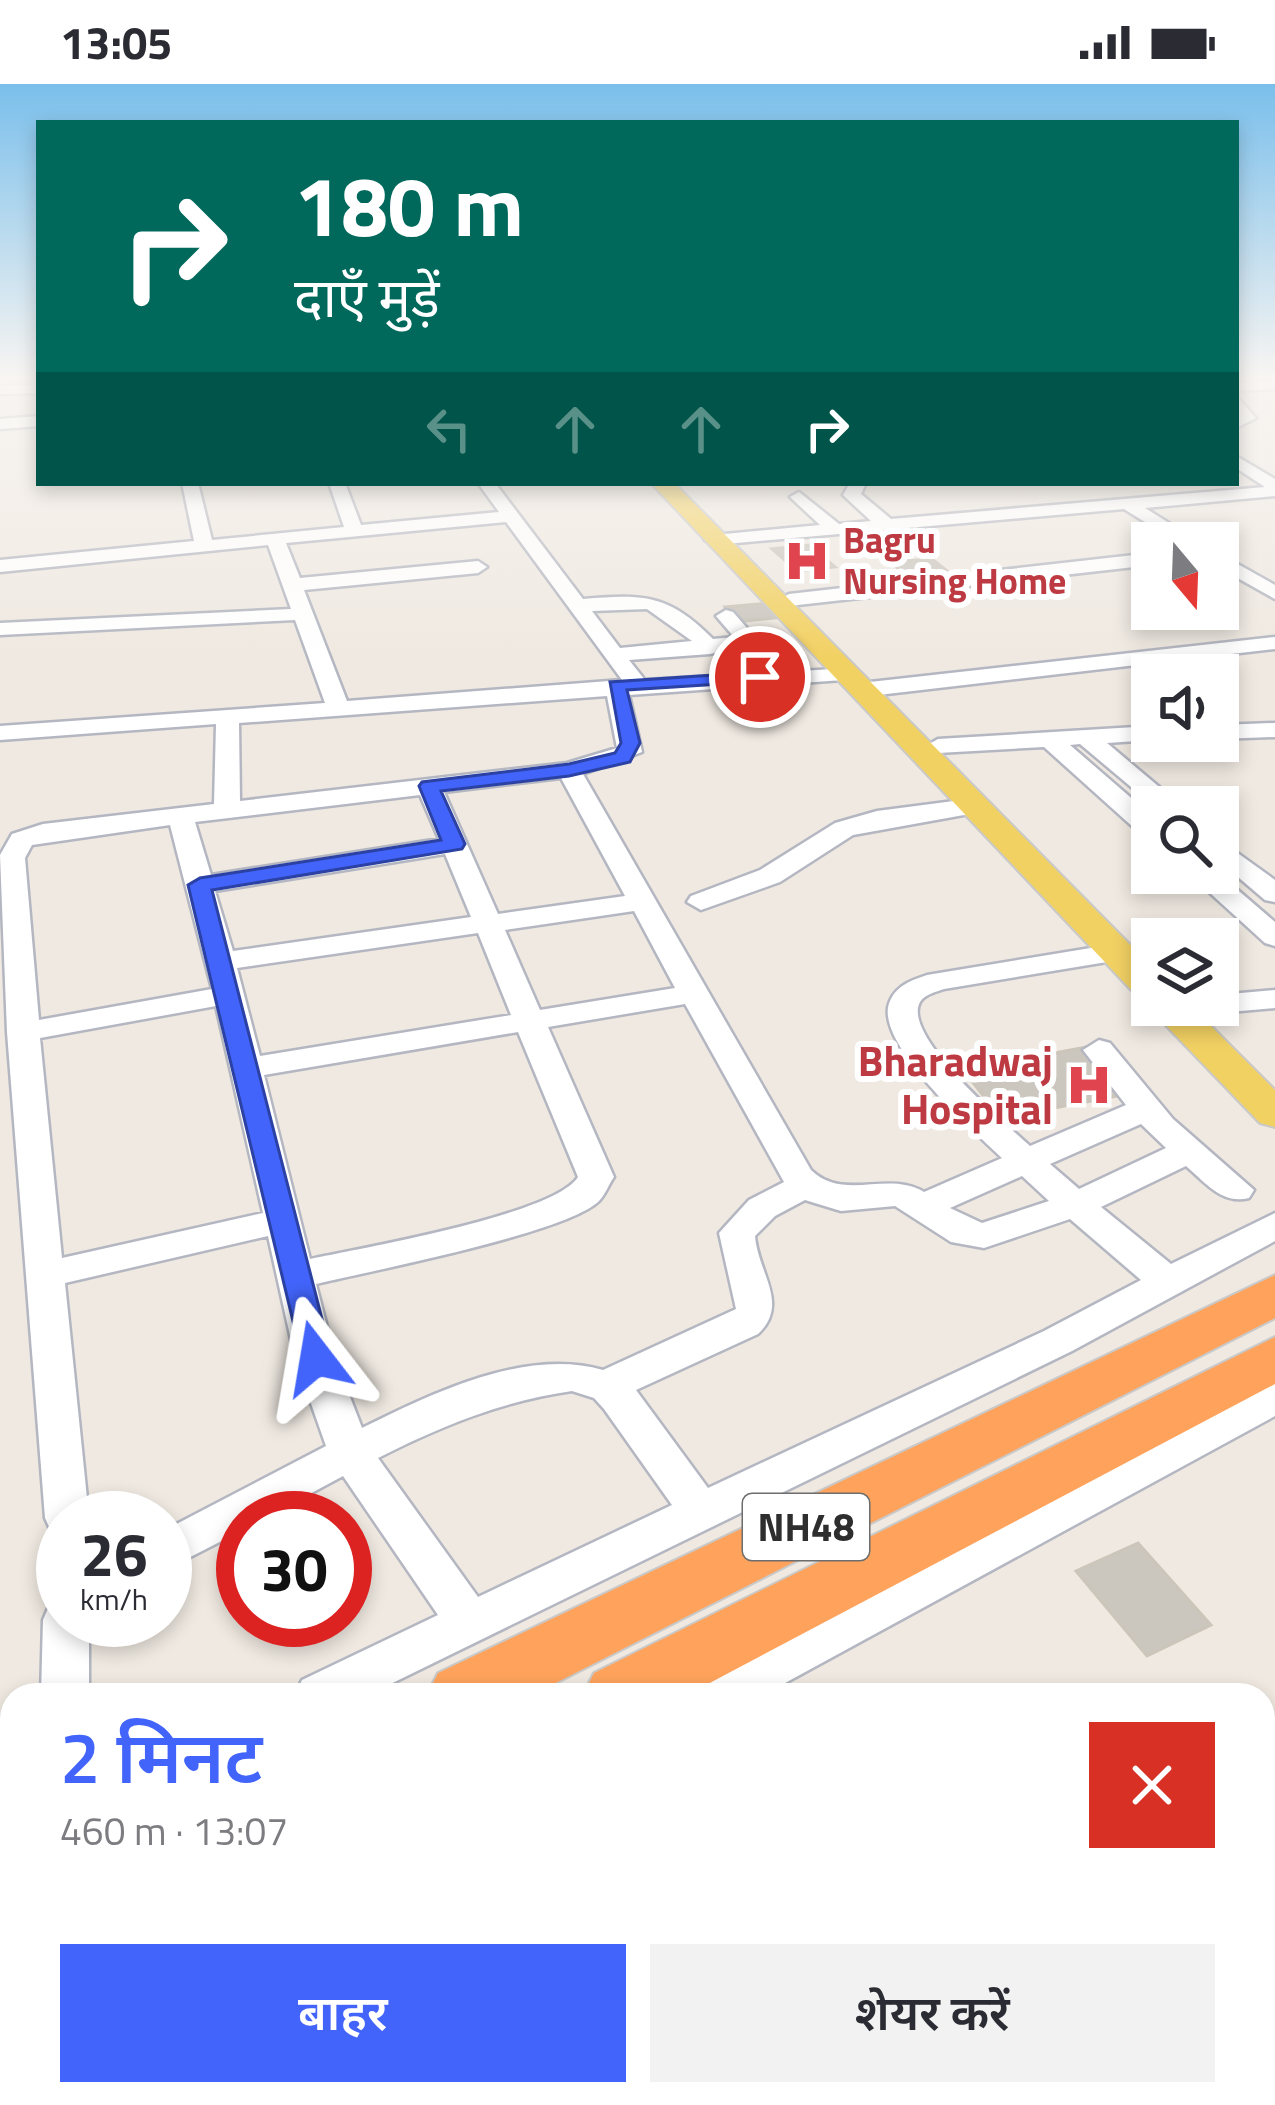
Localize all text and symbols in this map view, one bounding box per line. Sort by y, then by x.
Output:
text: 13:05 [60,8,172,76]
text: 180 m [294,141,524,269]
icon: right [96,168,252,324]
text: दाएँ मुड़ें [294,256,440,338]
icon: left [416,396,482,462]
icon: ahead [542,396,608,462]
icon: ahead [668,396,734,462]
icon: right [794,396,860,462]
place label: Bagru Nursing Home [843,512,1066,608]
north arrow [1131,522,1239,630]
map controls [1131,522,1239,1026]
hospital icon: Bagru Nursing Home [782,536,832,586]
pin [709,626,811,728]
icon: arrive [727,644,793,710]
button: sound [1131,654,1239,762]
button: search [1131,786,1239,894]
button: layers [1131,918,1239,1026]
place label: Bharadwaj Hospital [858,1028,1053,1140]
hospital icon: Bharadwaj Hospital [1064,1060,1114,1110]
position arrow [253,1295,379,1421]
speed limit sign: 30 [216,1491,372,1647]
road number: NH48 [743,1494,869,1560]
text: 26 [80,1508,148,1599]
text: km/h [80,1576,148,1622]
text: 2 मिनट [60,1701,262,1811]
button: close [1089,1722,1215,1848]
text: 460 m · 13:07 [60,1801,288,1860]
button: बाहर [60,1944,626,2082]
button: शेयर करें [650,1944,1215,2082]

